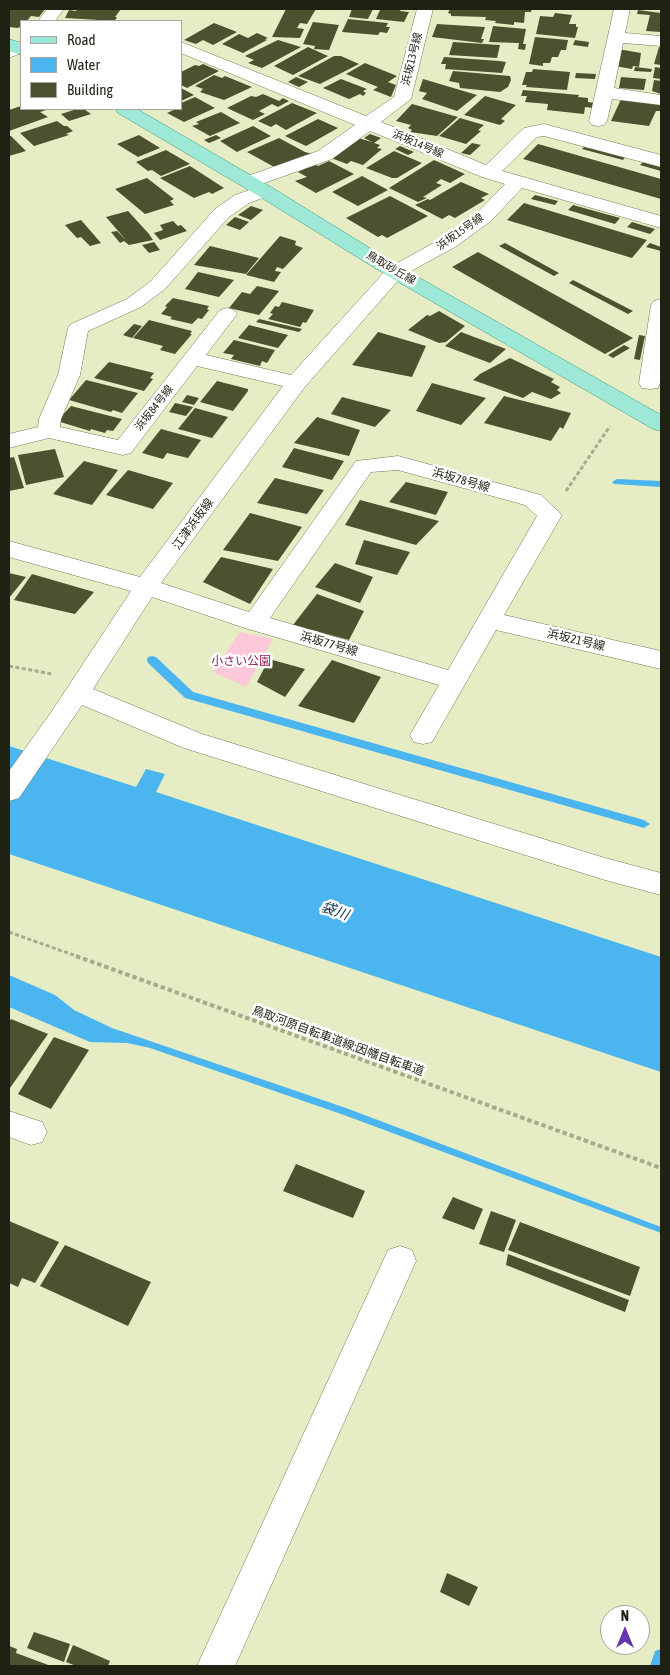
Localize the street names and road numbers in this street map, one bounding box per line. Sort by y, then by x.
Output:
street label: 浜坂13号線 [399,31,425,87]
street label: 浜坂14号線 [390,127,446,161]
street label: 浜坂15号線 [434,211,486,253]
street label: 鳥取砂丘線 [364,249,418,287]
street label: 浜坂84号線 [132,383,176,433]
street label: 浜坂78号線 [431,465,491,495]
street label: 江津浜坂線 [170,495,216,553]
street label: 浜坂21号線 [546,626,606,654]
street label: 浜坂77号線 [299,629,359,659]
street label: 鳥取河原自転車道線;因幡自転車道 [250,1003,426,1079]

